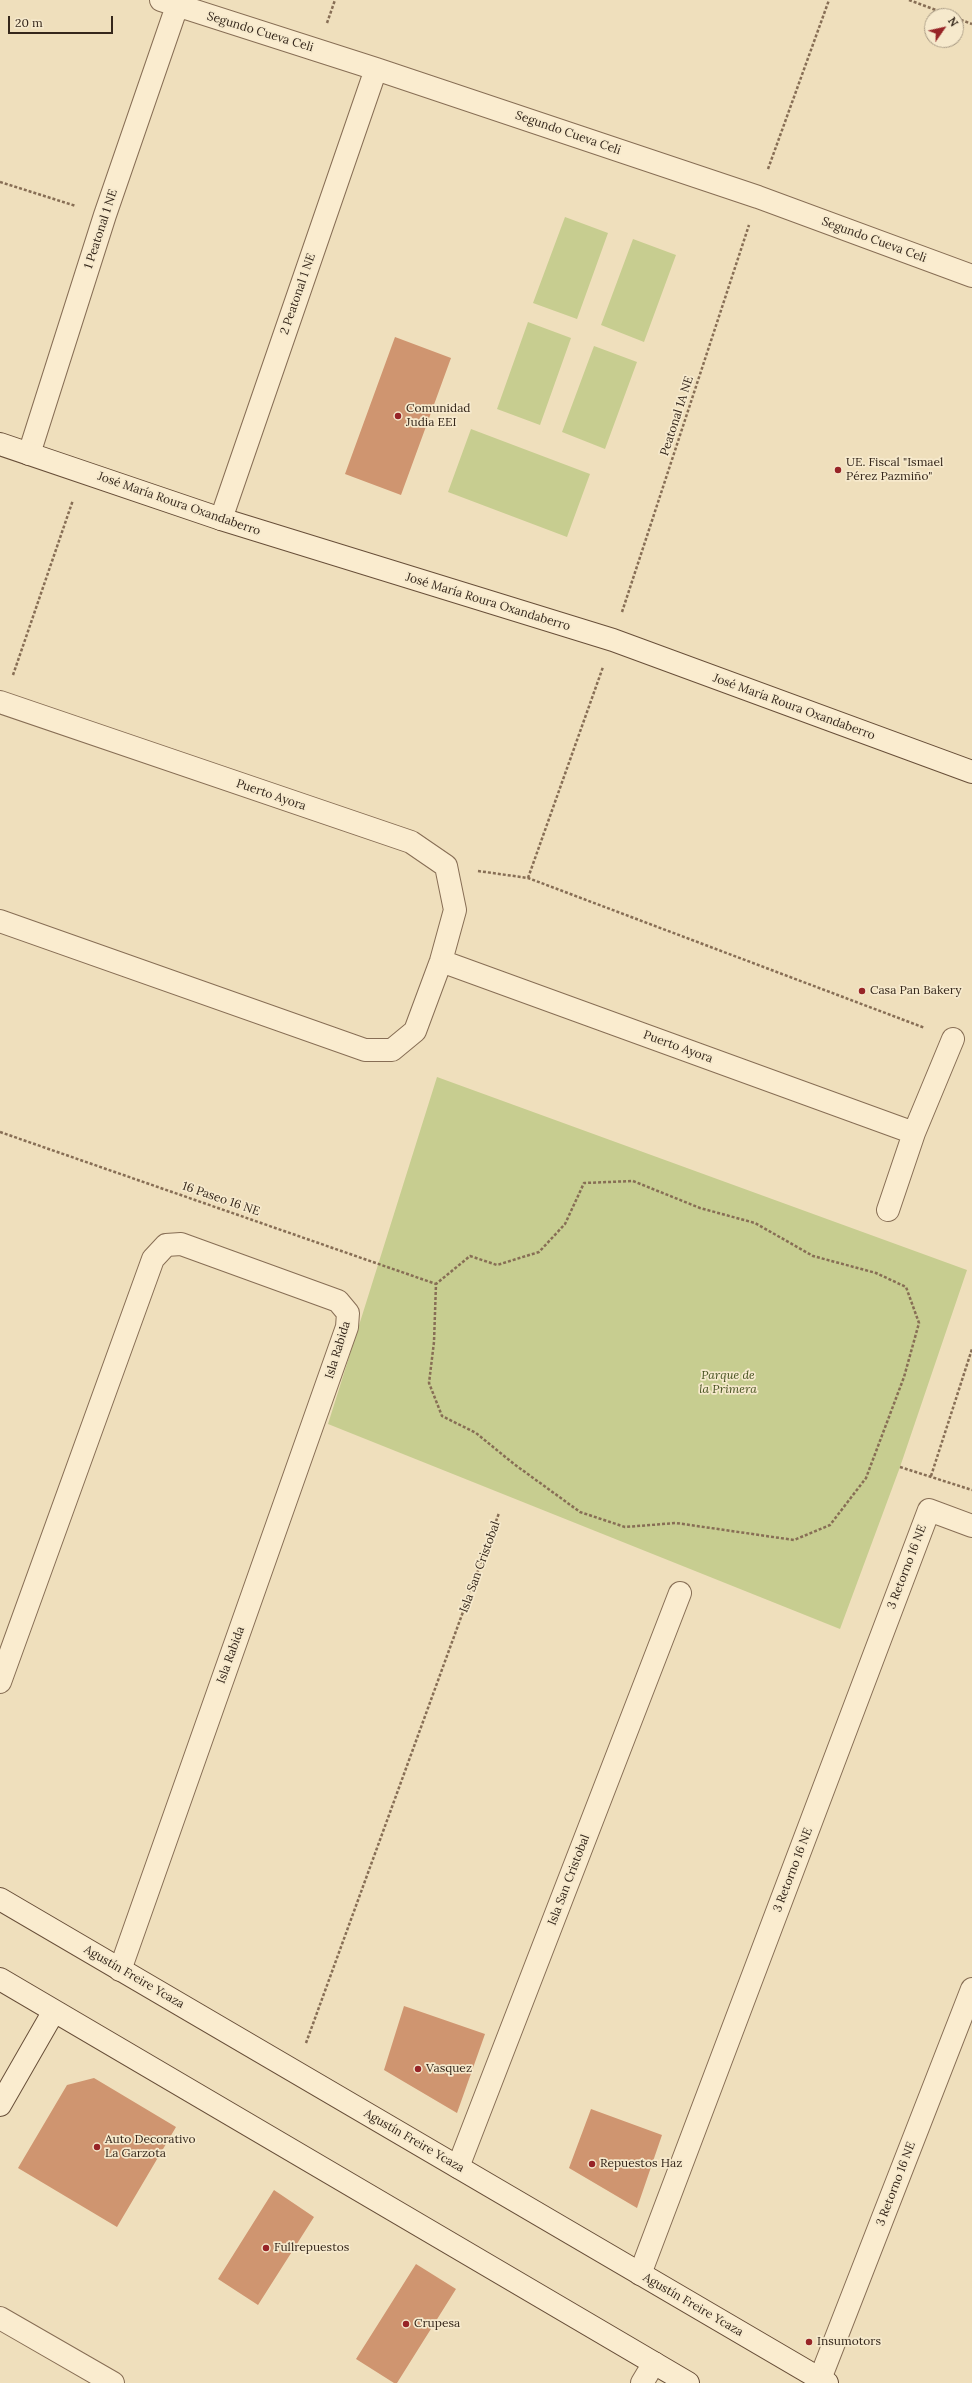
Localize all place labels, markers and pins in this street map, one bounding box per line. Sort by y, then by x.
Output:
place label: Comunidad Judia EEI [406,402,470,430]
marker: Comunidad Judia EEI [393,411,403,421]
place label: UE. Fiscal "Ismael Pérez Pazmiño" [846,456,943,484]
marker: UE. Fiscal "Ismael Pérez Pazmiño" [833,465,843,475]
place label: Casa Pan Bakery [870,984,962,998]
marker: Casa Pan Bakery [857,986,867,996]
place label: Vasquez [426,2062,472,2076]
marker: Vasquez [413,2064,423,2074]
place label: Auto Decorativo La Garzota [105,2133,195,2161]
marker: Auto Decorativo La Garzota [92,2142,102,2152]
place label: Repuestos Haz [600,2157,682,2171]
marker: Repuestos Haz [587,2159,597,2169]
place label: Fullrepuestos [274,2241,349,2255]
marker: Fullrepuestos [261,2243,271,2253]
place label: Crupesa [414,2317,460,2331]
marker: Crupesa [401,2319,411,2329]
place label: Insumotors [817,2335,881,2349]
marker: Insumotors [804,2337,814,2347]

